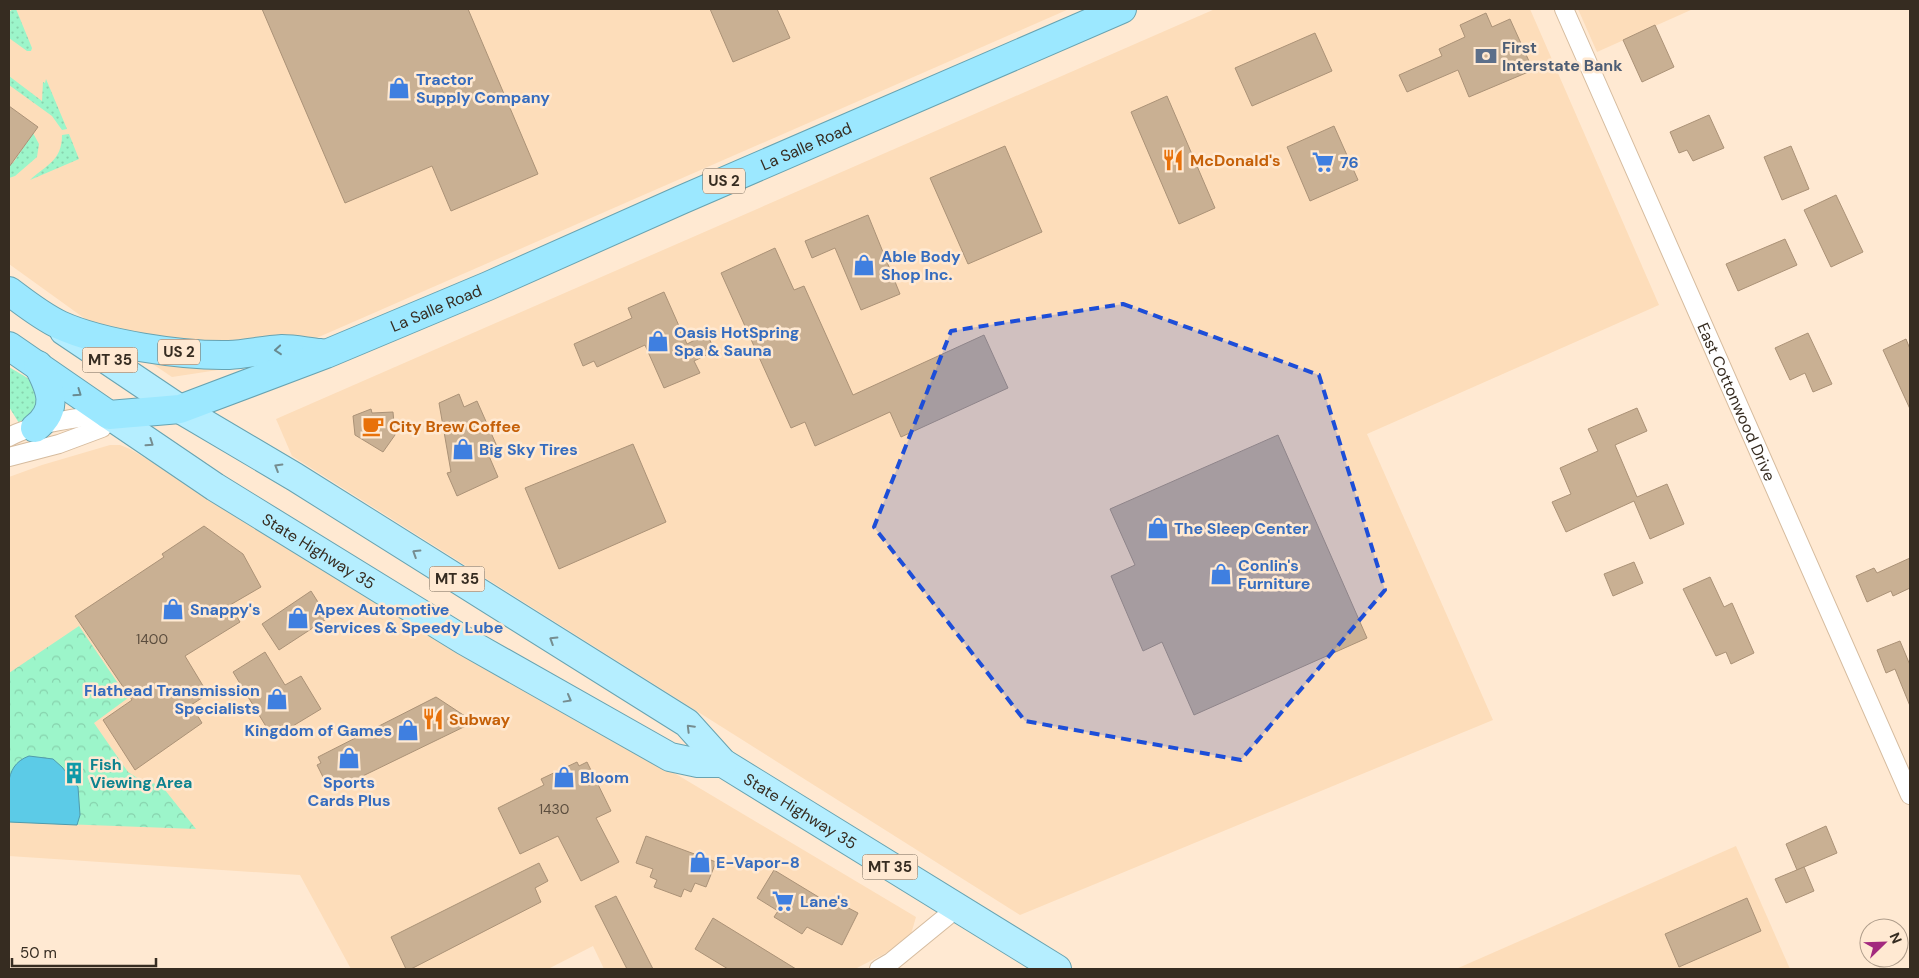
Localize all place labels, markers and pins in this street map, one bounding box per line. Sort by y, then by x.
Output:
place label: First Interstate Bank [1502,37,1623,76]
bank icon: First Interstate Bank [1473,43,1499,69]
place label: Tractor Supply Company [416,69,550,108]
shop icon: Tractor Supply Company [386,75,412,101]
restaurant icon: McDonald's [1160,147,1186,173]
supermarket icon: 76 [1310,149,1336,175]
place label: McDonald's [1190,150,1281,171]
place label: 76 [1340,152,1359,173]
place label: Able Body Shop Inc. [881,246,961,285]
shop icon: Able Body Shop Inc. [851,252,877,278]
place label: Oasis HotSpring Spa & Sauna [674,322,799,361]
shop icon: Oasis HotSpring Spa & Sauna [645,328,671,354]
cafe icon: City Brew Coffee [360,413,386,439]
place label: City Brew Coffee [389,416,521,437]
shop icon: Big Sky Tires [450,436,476,462]
place label: Big Sky Tires [479,439,578,460]
shop icon: The Sleep Center [1145,515,1171,541]
place label: The Sleep Center [1174,518,1309,539]
place label: Conlin's Furniture [1238,555,1310,594]
shop icon: Conlin's Furniture [1208,561,1234,587]
shop icon: Snappy's [160,596,186,622]
place label: Snappy's [190,599,260,620]
place label: Apex Automotive Services & Speedy Lube [314,599,503,638]
shop icon: Apex Automotive Services & Speedy Lube [285,605,311,631]
place label: Flathead Transmission Specialists [84,680,260,719]
shop icon: Flathead Transmission Specialists [264,686,290,712]
restaurant icon: Subway [420,706,446,732]
place label: Subway [449,709,511,730]
shop icon: Kingdom of Games [395,717,421,743]
place label: Kingdom of Games [245,720,392,741]
shop icon: Sports Cards Plus [336,745,362,771]
place label: Fish Viewing Area [90,754,192,793]
building icon: Fish Viewing Area [61,760,87,786]
shop icon: Bloom [551,764,577,790]
place label: Bloom [580,767,629,788]
place label: Sports Cards Plus [308,772,390,811]
shop icon: E-Vapor-8 [687,849,713,875]
place label: E-Vapor-8 [716,852,800,873]
supermarket icon: Lane's [770,888,796,914]
place label: Lane's [800,891,849,912]

